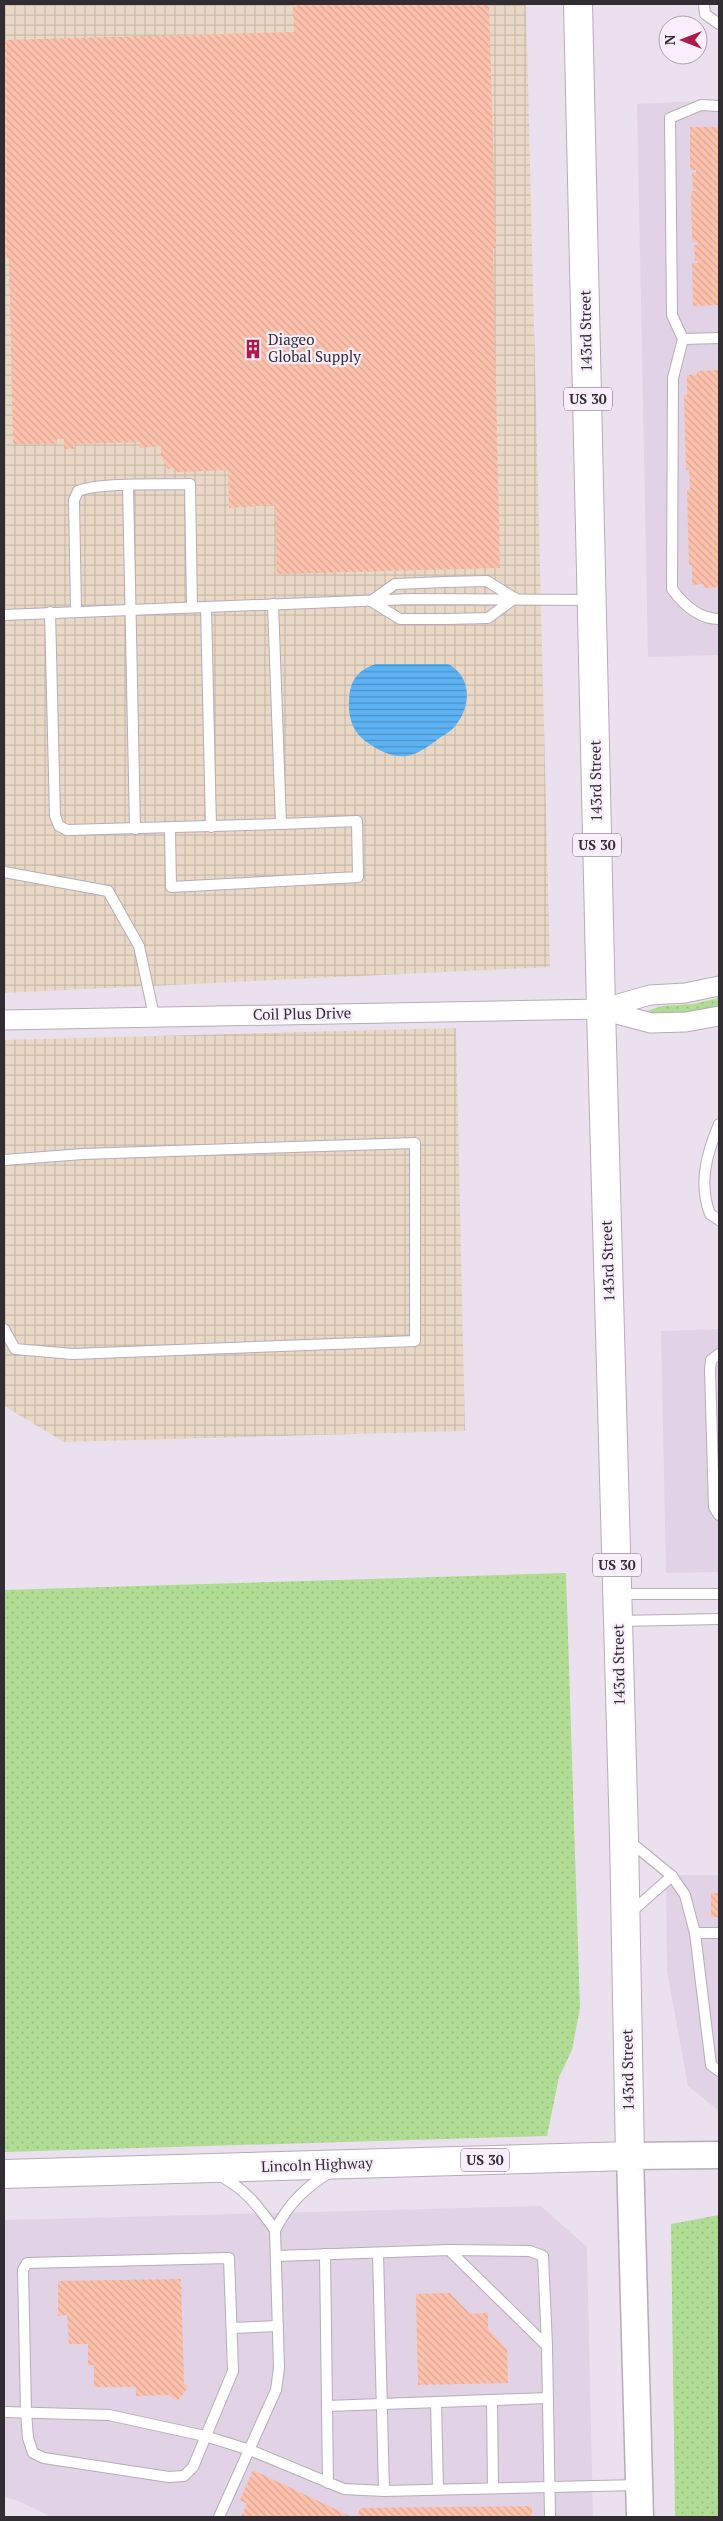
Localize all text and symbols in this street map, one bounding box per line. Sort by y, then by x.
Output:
north arrow [658,15,708,65]
text: N [660,34,679,45]
street label: 143rd Street [574,290,596,372]
place label: Diageo Global Supply [268,329,361,366]
building icon: Diageo Global Supply [242,338,264,360]
road number: US 30 [564,388,612,410]
street label: 143rd Street [584,740,606,822]
road number: US 30 [573,834,621,856]
street label: Coil Plus Drive [253,1002,351,1024]
street label: 143rd Street [596,1219,618,1302]
road number: US 30 [593,1554,641,1576]
street label: 143rd Street [607,1624,629,1706]
street label: 143rd Street [616,2029,638,2111]
road number: US 30 [461,2148,509,2172]
street label: Lincoln Highway [261,2152,374,2176]

